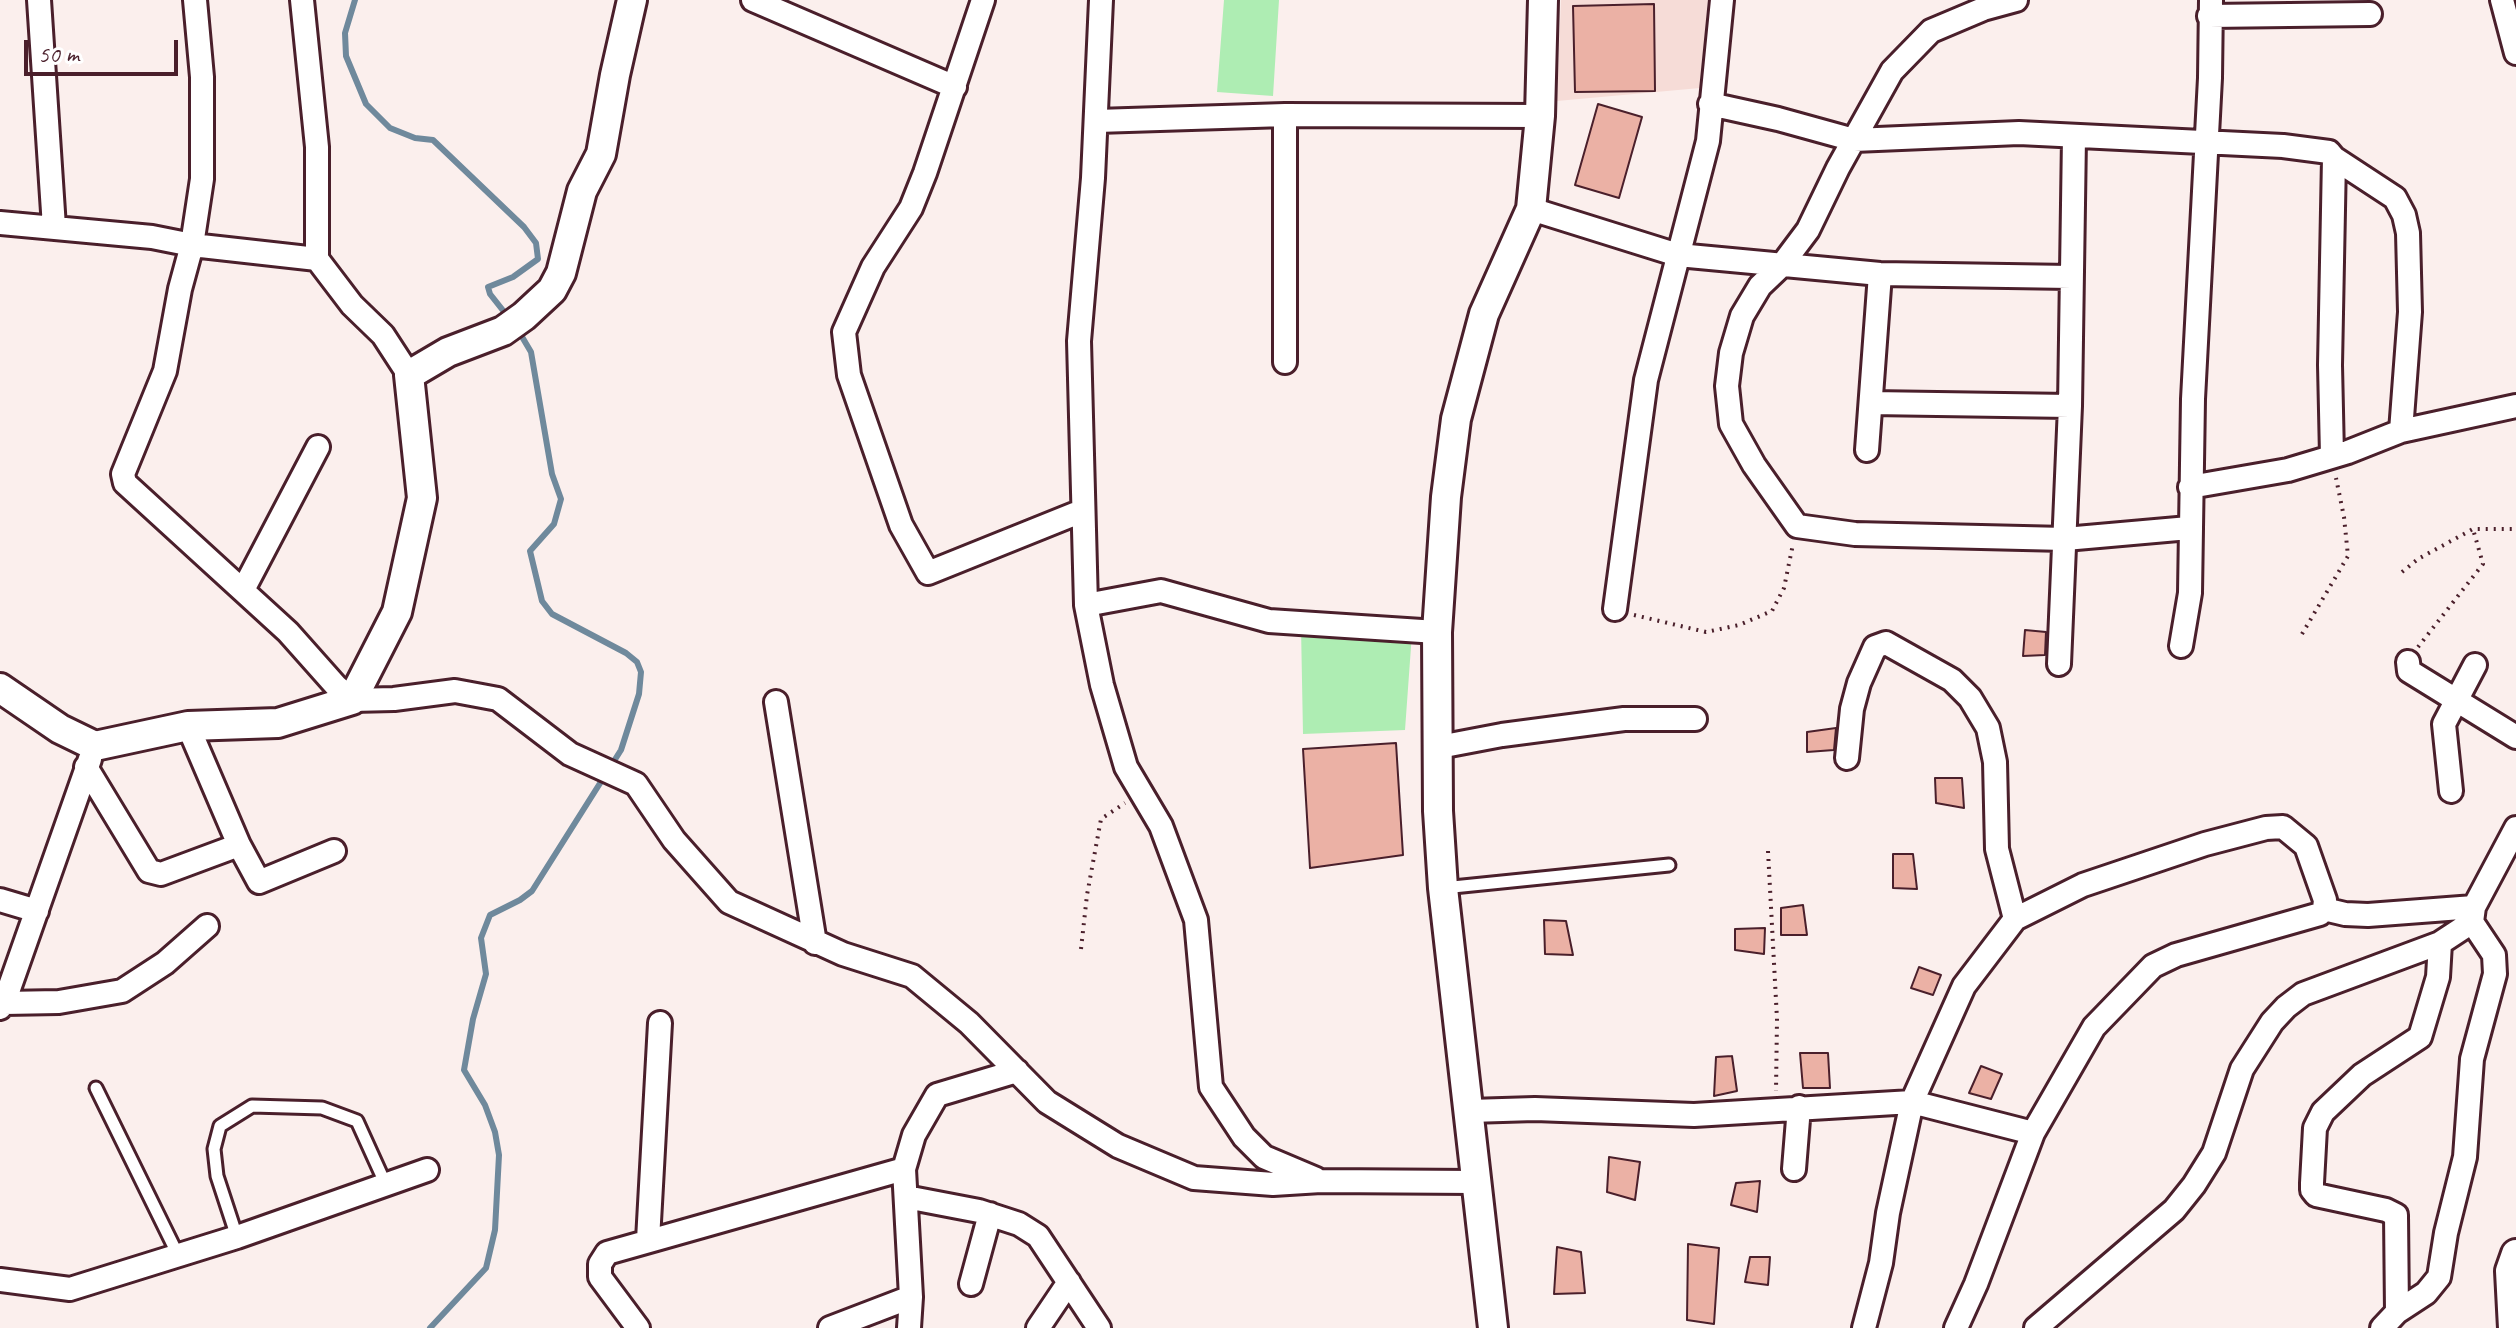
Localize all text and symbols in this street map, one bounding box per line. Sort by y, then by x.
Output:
scale bar [28,24,182,74]
text: 50 m [38,39,79,69]

